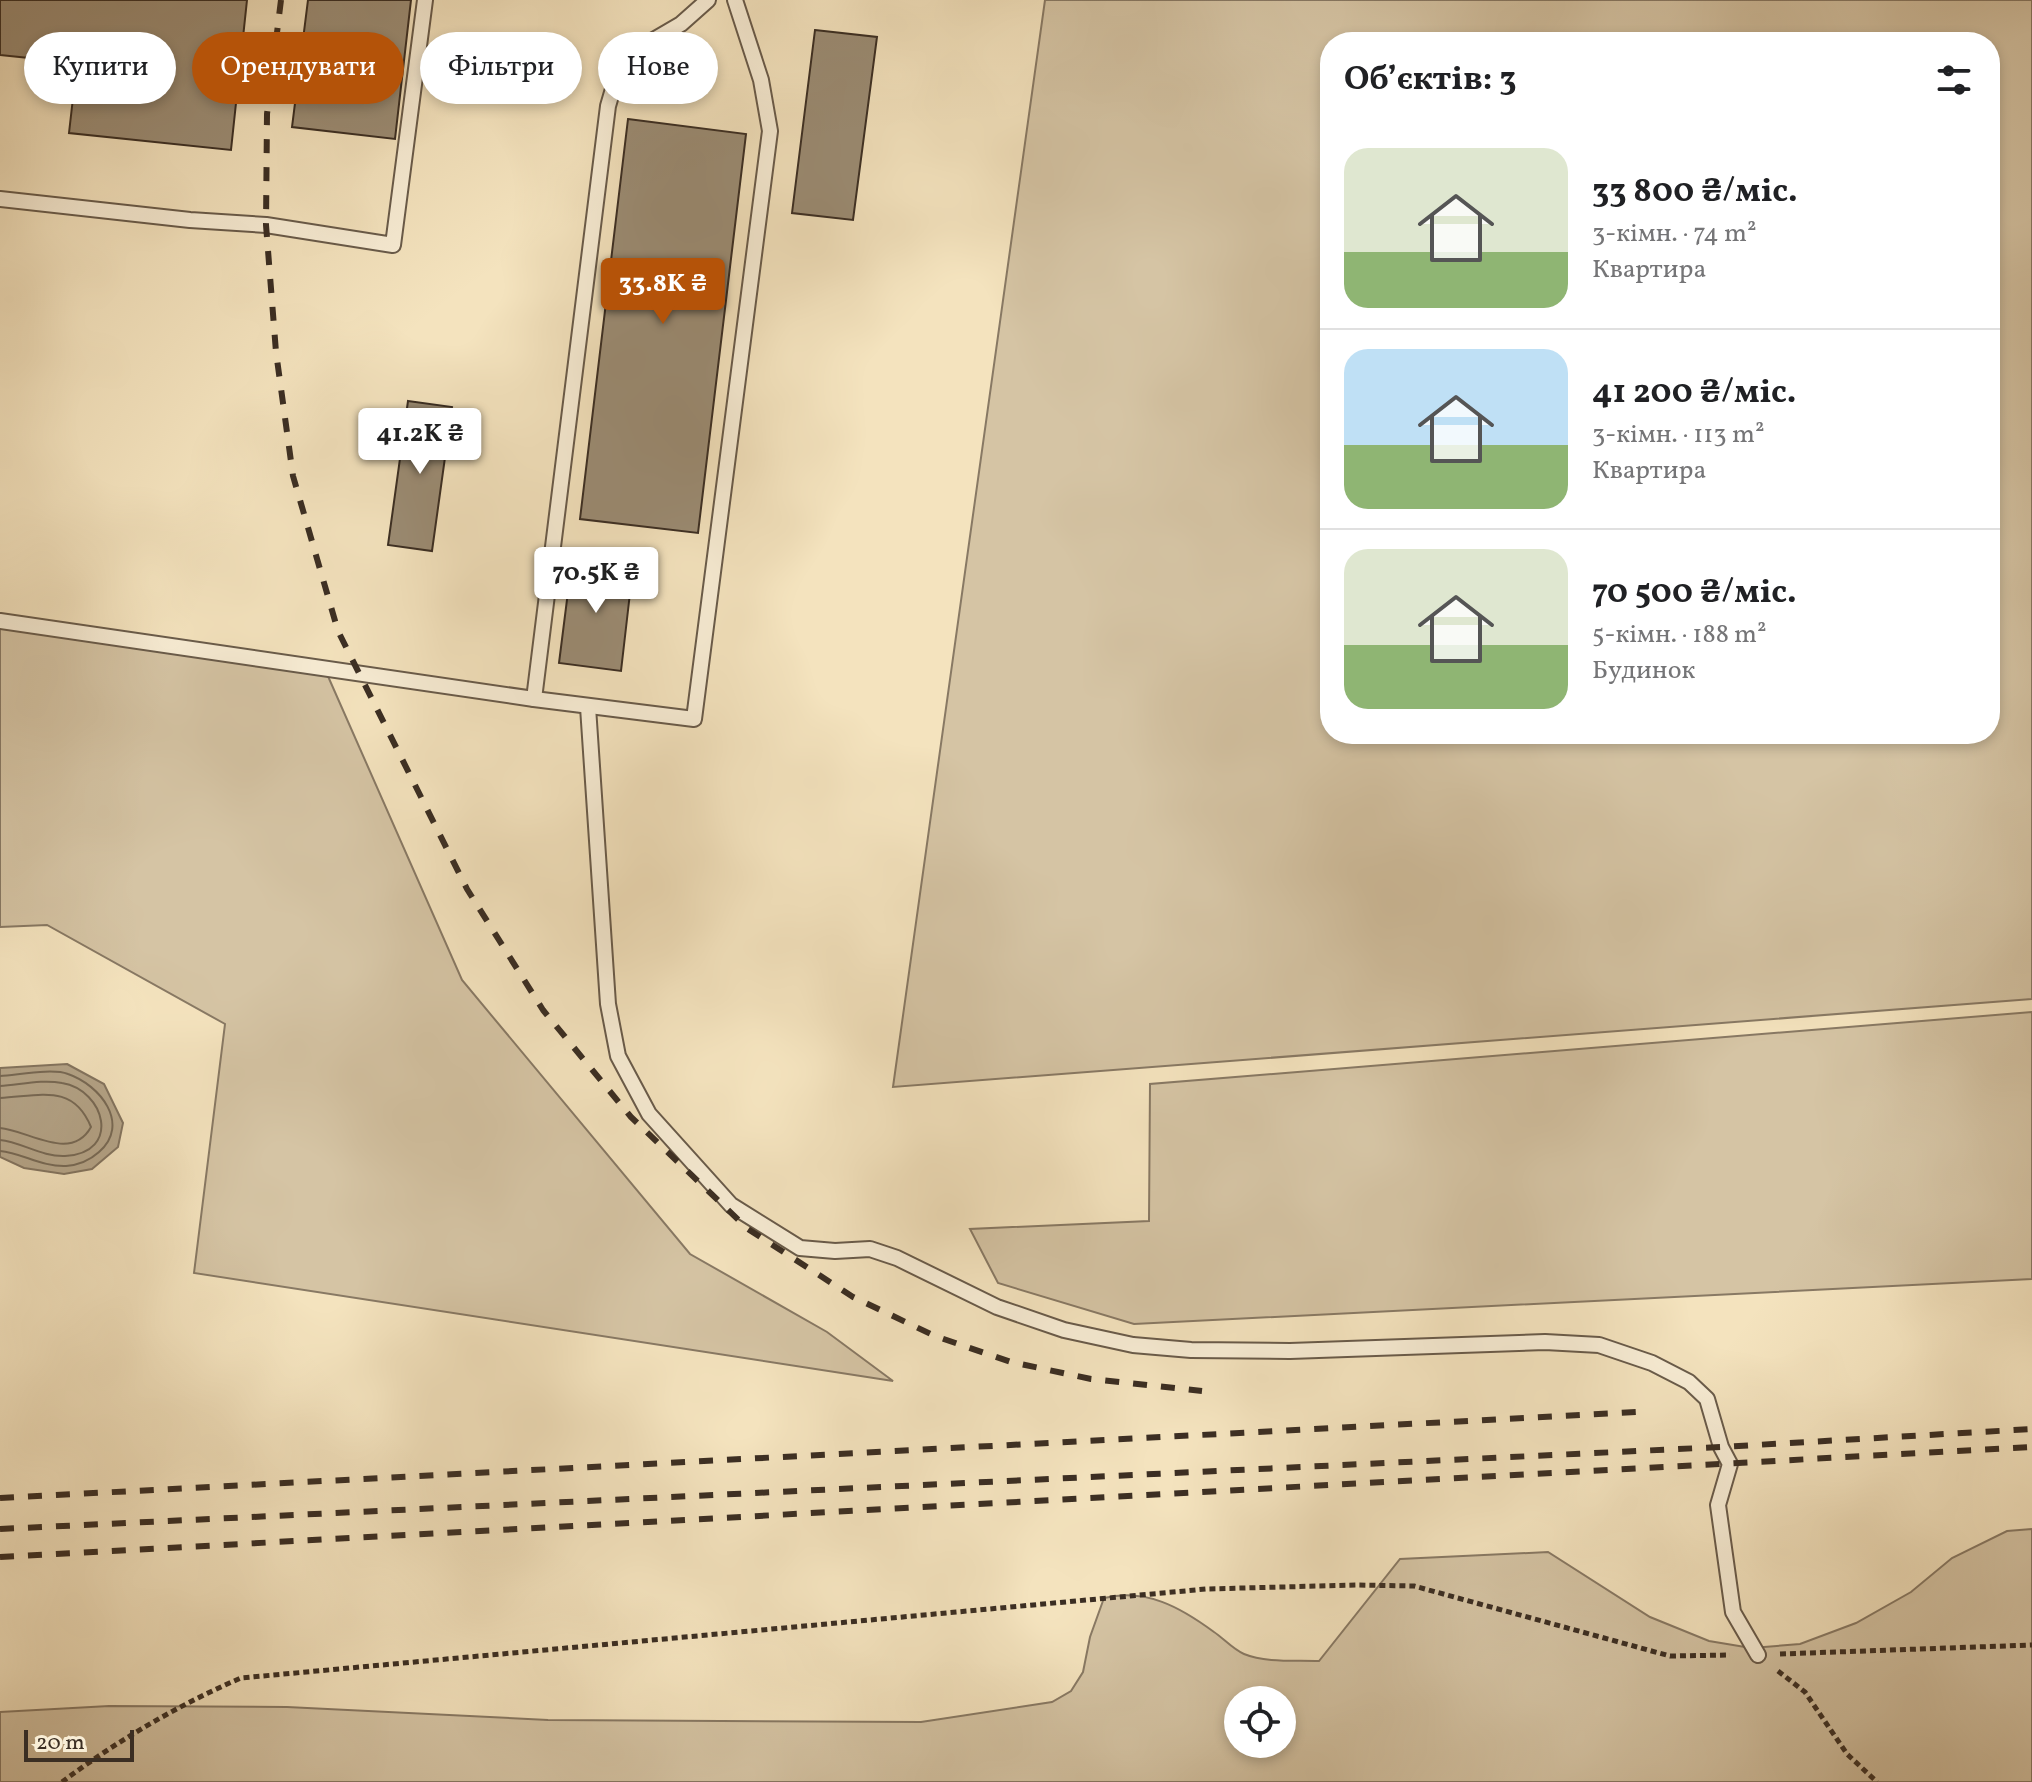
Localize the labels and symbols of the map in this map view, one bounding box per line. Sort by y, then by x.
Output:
pin: 33.8K ₴ [589,258,737,326]
pin: 41.2K ₴ [346,408,494,476]
pin: 70.5K ₴ [522,547,670,615]
scale bar [24,1726,134,1762]

